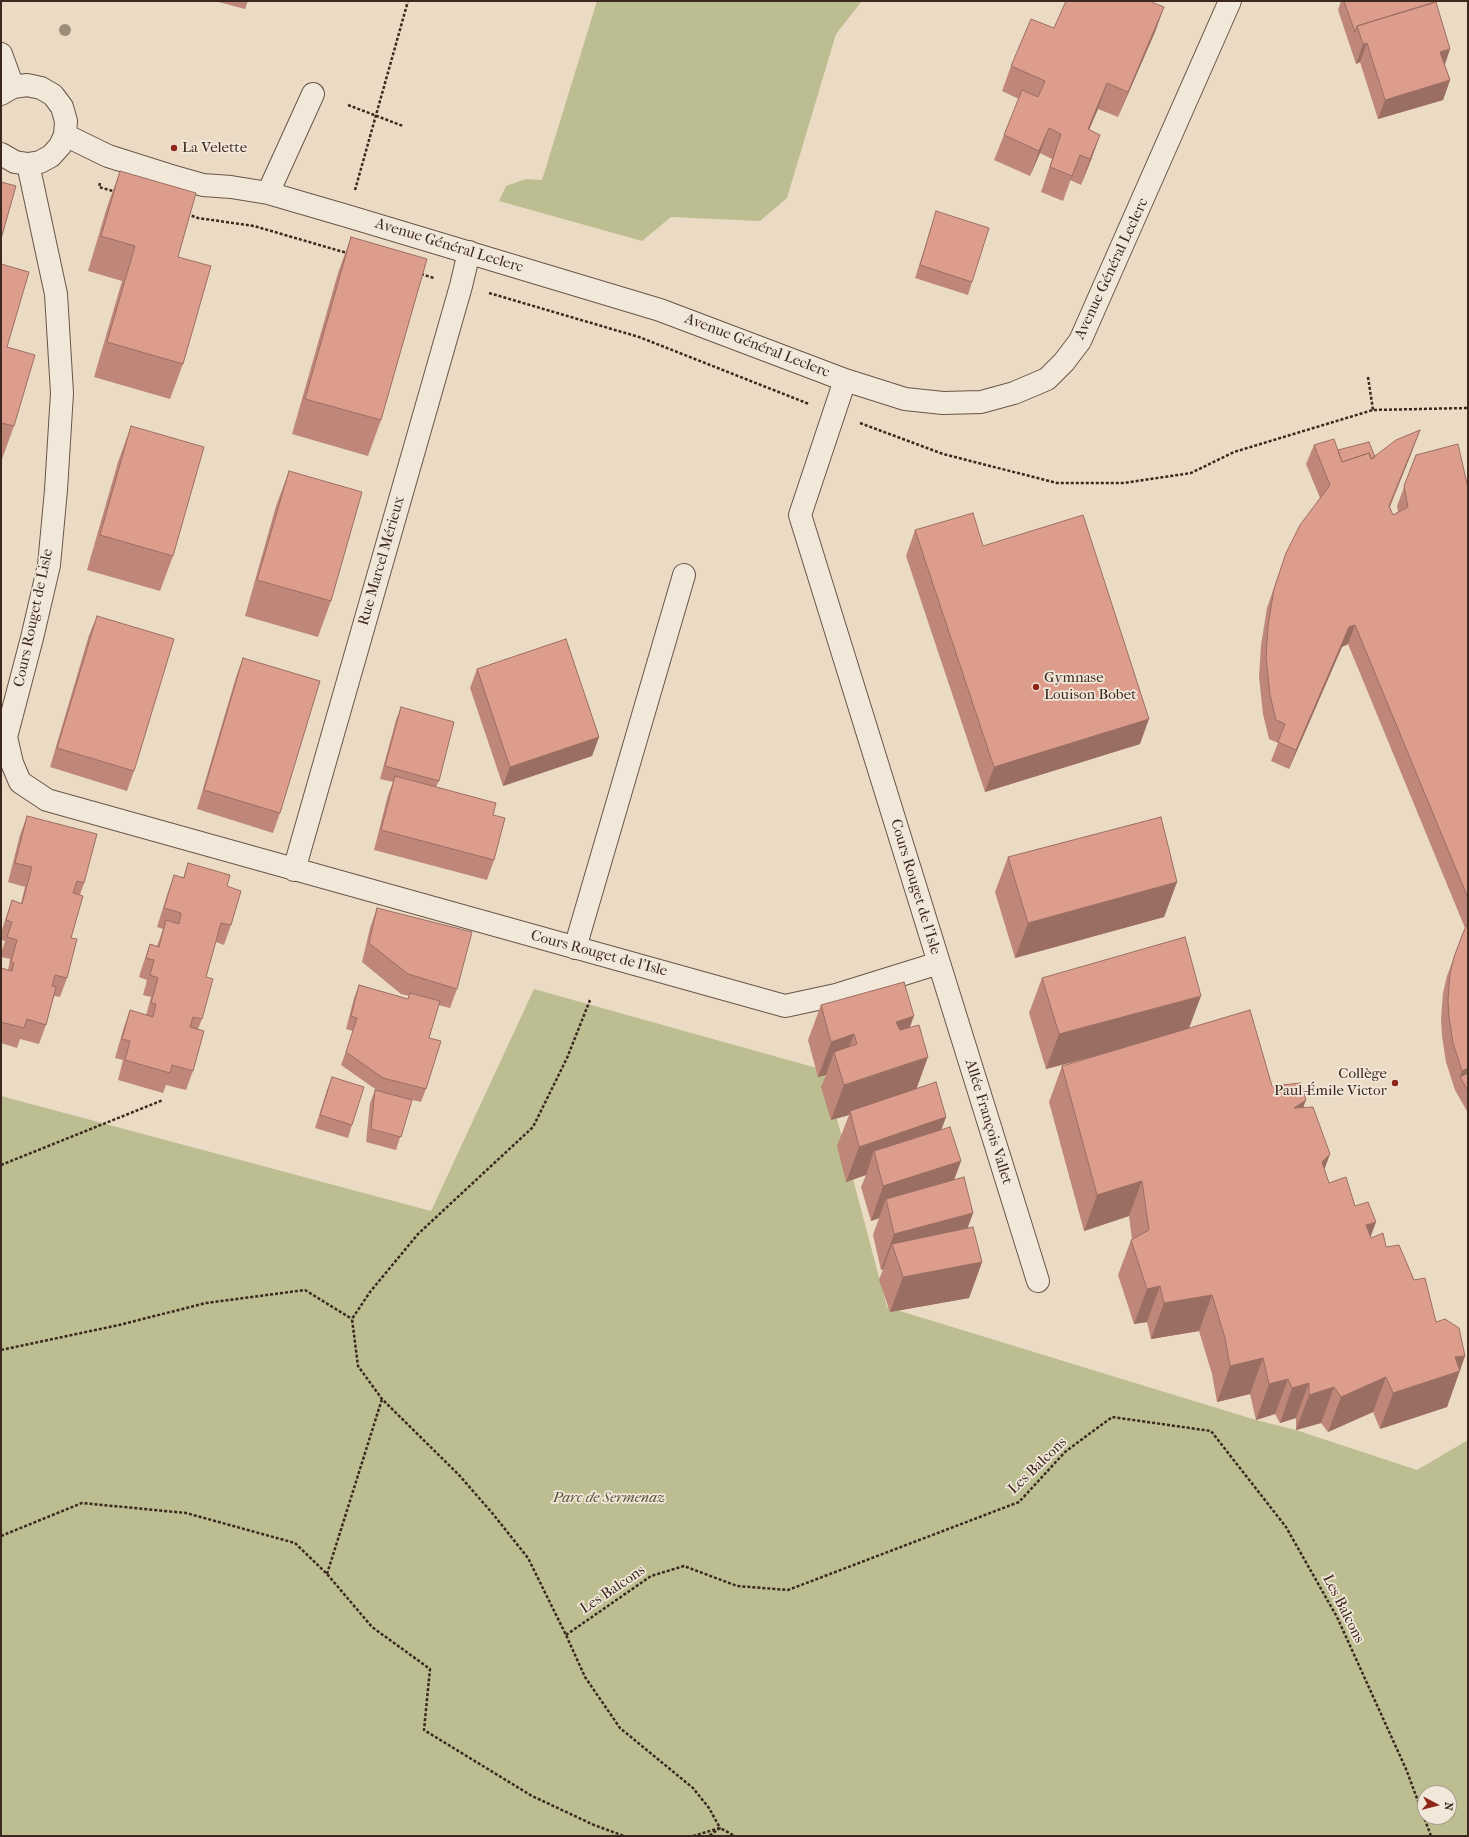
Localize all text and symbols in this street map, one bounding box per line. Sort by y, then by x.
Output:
place label: La Velette [182,139,247,157]
marker: La Velette [169,143,179,153]
street label: Avenue Général Leclerc [1071,195,1153,343]
street label: Avenue Général Leclerc [373,215,525,277]
street label: Avenue Général Leclerc [682,310,832,382]
street label: Rue Marcel Mérieux [355,494,409,628]
street label: Cours Rouget de Lisle [11,547,57,689]
place label: Gymnase Louison Bobet [1044,669,1136,704]
marker: Gymnase Louison Bobet [1031,682,1041,692]
street label: Cours Rouget de l'Isle [886,817,944,957]
street label: Cours Rouget de l'Isle [529,927,669,981]
street label: Allée François Vallet [960,1057,1016,1187]
place label: Collège Paul-Émile Victor [1274,1065,1387,1100]
marker: Collège Paul-Émile Victor [1390,1078,1400,1088]
street label: Les Balcons [1005,1434,1071,1498]
park label: Parc de Sermenaz [553,1489,665,1507]
street label: Les Balcons [577,1562,649,1618]
street label: Les Balcons [1318,1572,1368,1646]
north arrow [1417,1785,1457,1825]
text: N [1441,1801,1455,1811]

